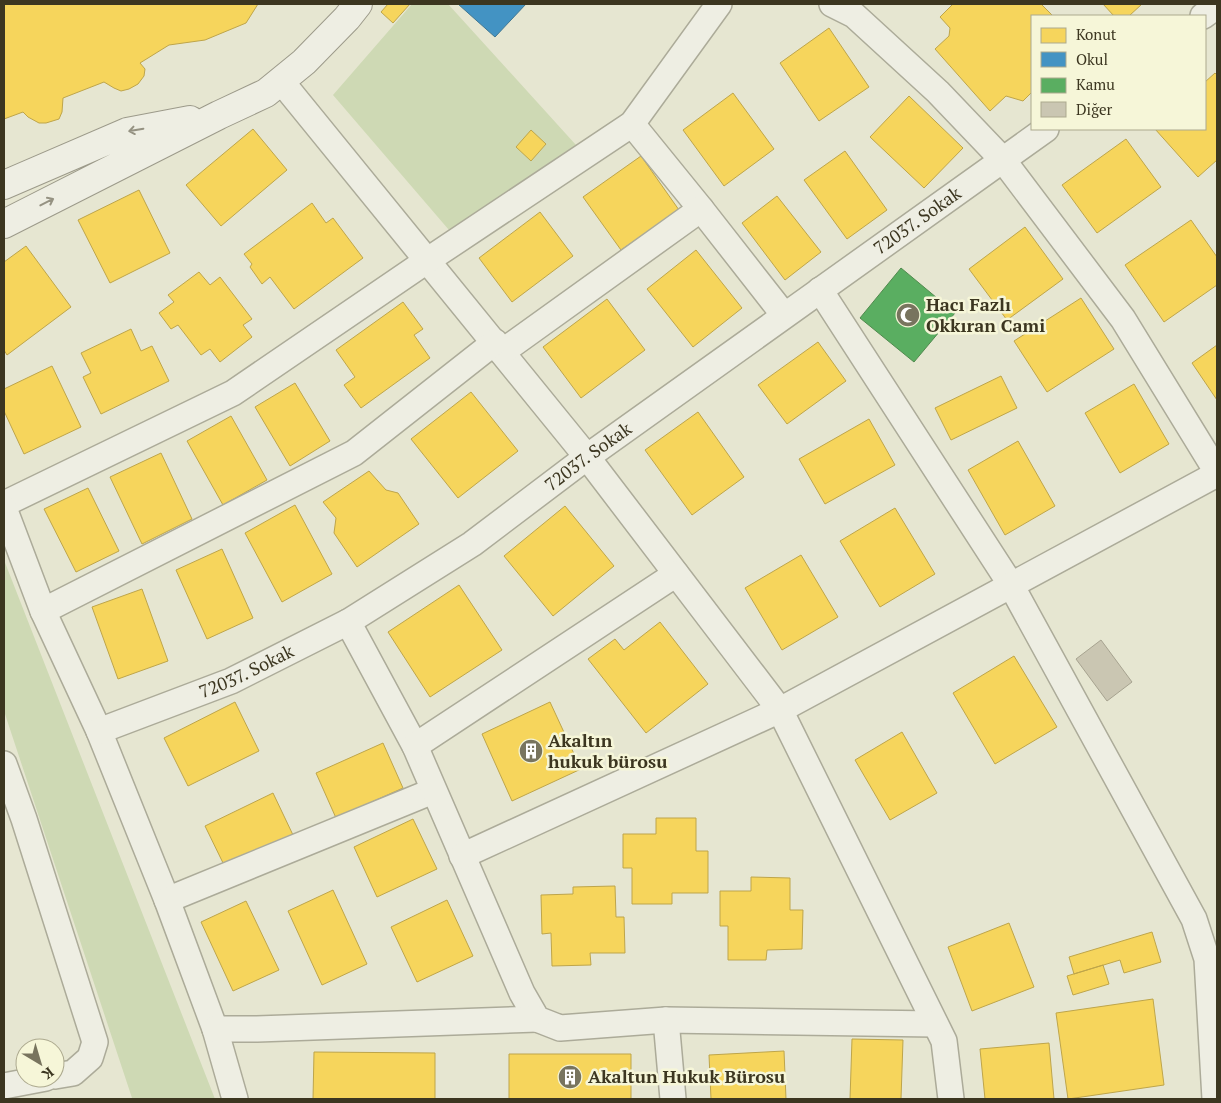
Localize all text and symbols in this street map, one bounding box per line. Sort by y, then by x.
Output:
legend [1031,15,1206,130]
text: Konut [1076,24,1117,44]
text: Okul [1076,49,1108,69]
text: Kamu [1076,74,1115,94]
text: Diğer [1076,99,1113,119]
one-way arrow [129,125,145,135]
street label: 72037. Sokak [868,180,966,260]
one-way arrow [39,197,54,206]
place label: Hacı Fazlı Okkıran Cami [926,292,1045,337]
mosque icon: Hacı Fazlı Okkıran Cami [895,302,921,328]
street label: 72037. Sokak [539,416,636,496]
street label: 72037. Sokak [195,638,298,703]
place label: Akaltın hukuk bürosu [548,728,667,773]
building icon: Akaltın hukuk bürosu [518,738,544,764]
north arrow [15,1038,65,1088]
text: K [39,1063,58,1084]
building icon: Akaltun Hukuk Bürosu [557,1064,583,1090]
place label: Akaltun Hukuk Bürosu [588,1064,785,1088]

